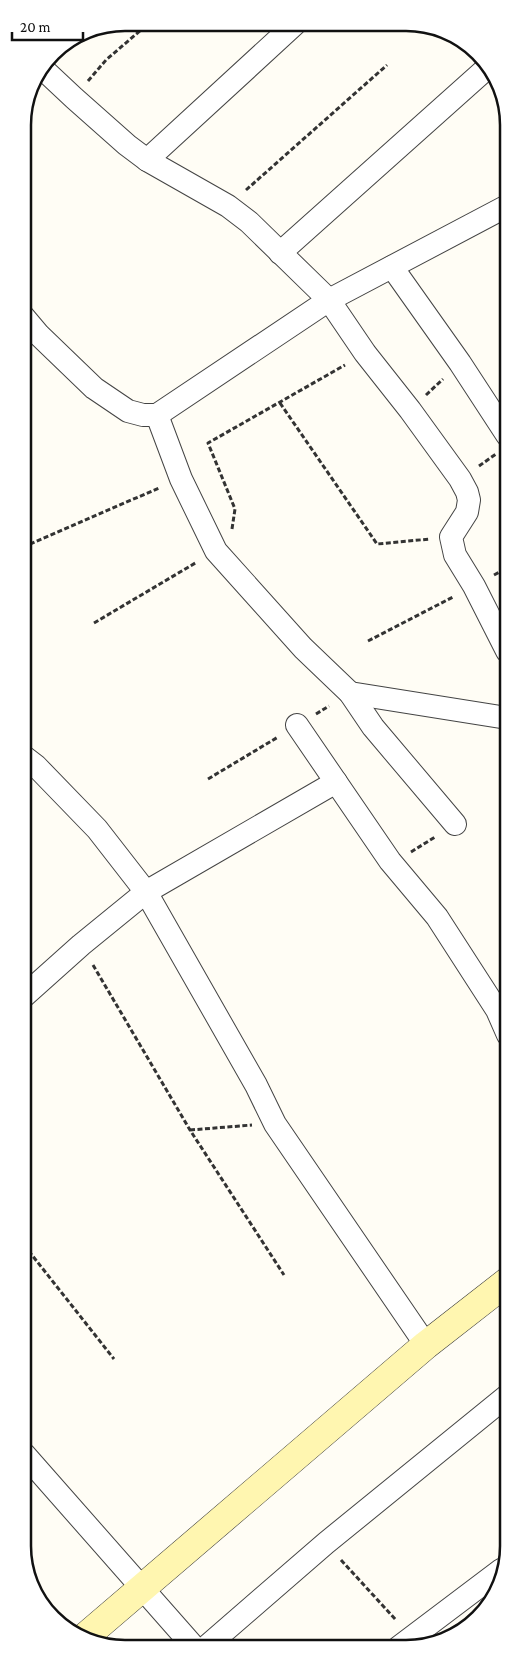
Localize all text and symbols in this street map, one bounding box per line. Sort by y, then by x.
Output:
scale bar [12,10,84,42]
text: 20 m [20,19,51,35]

